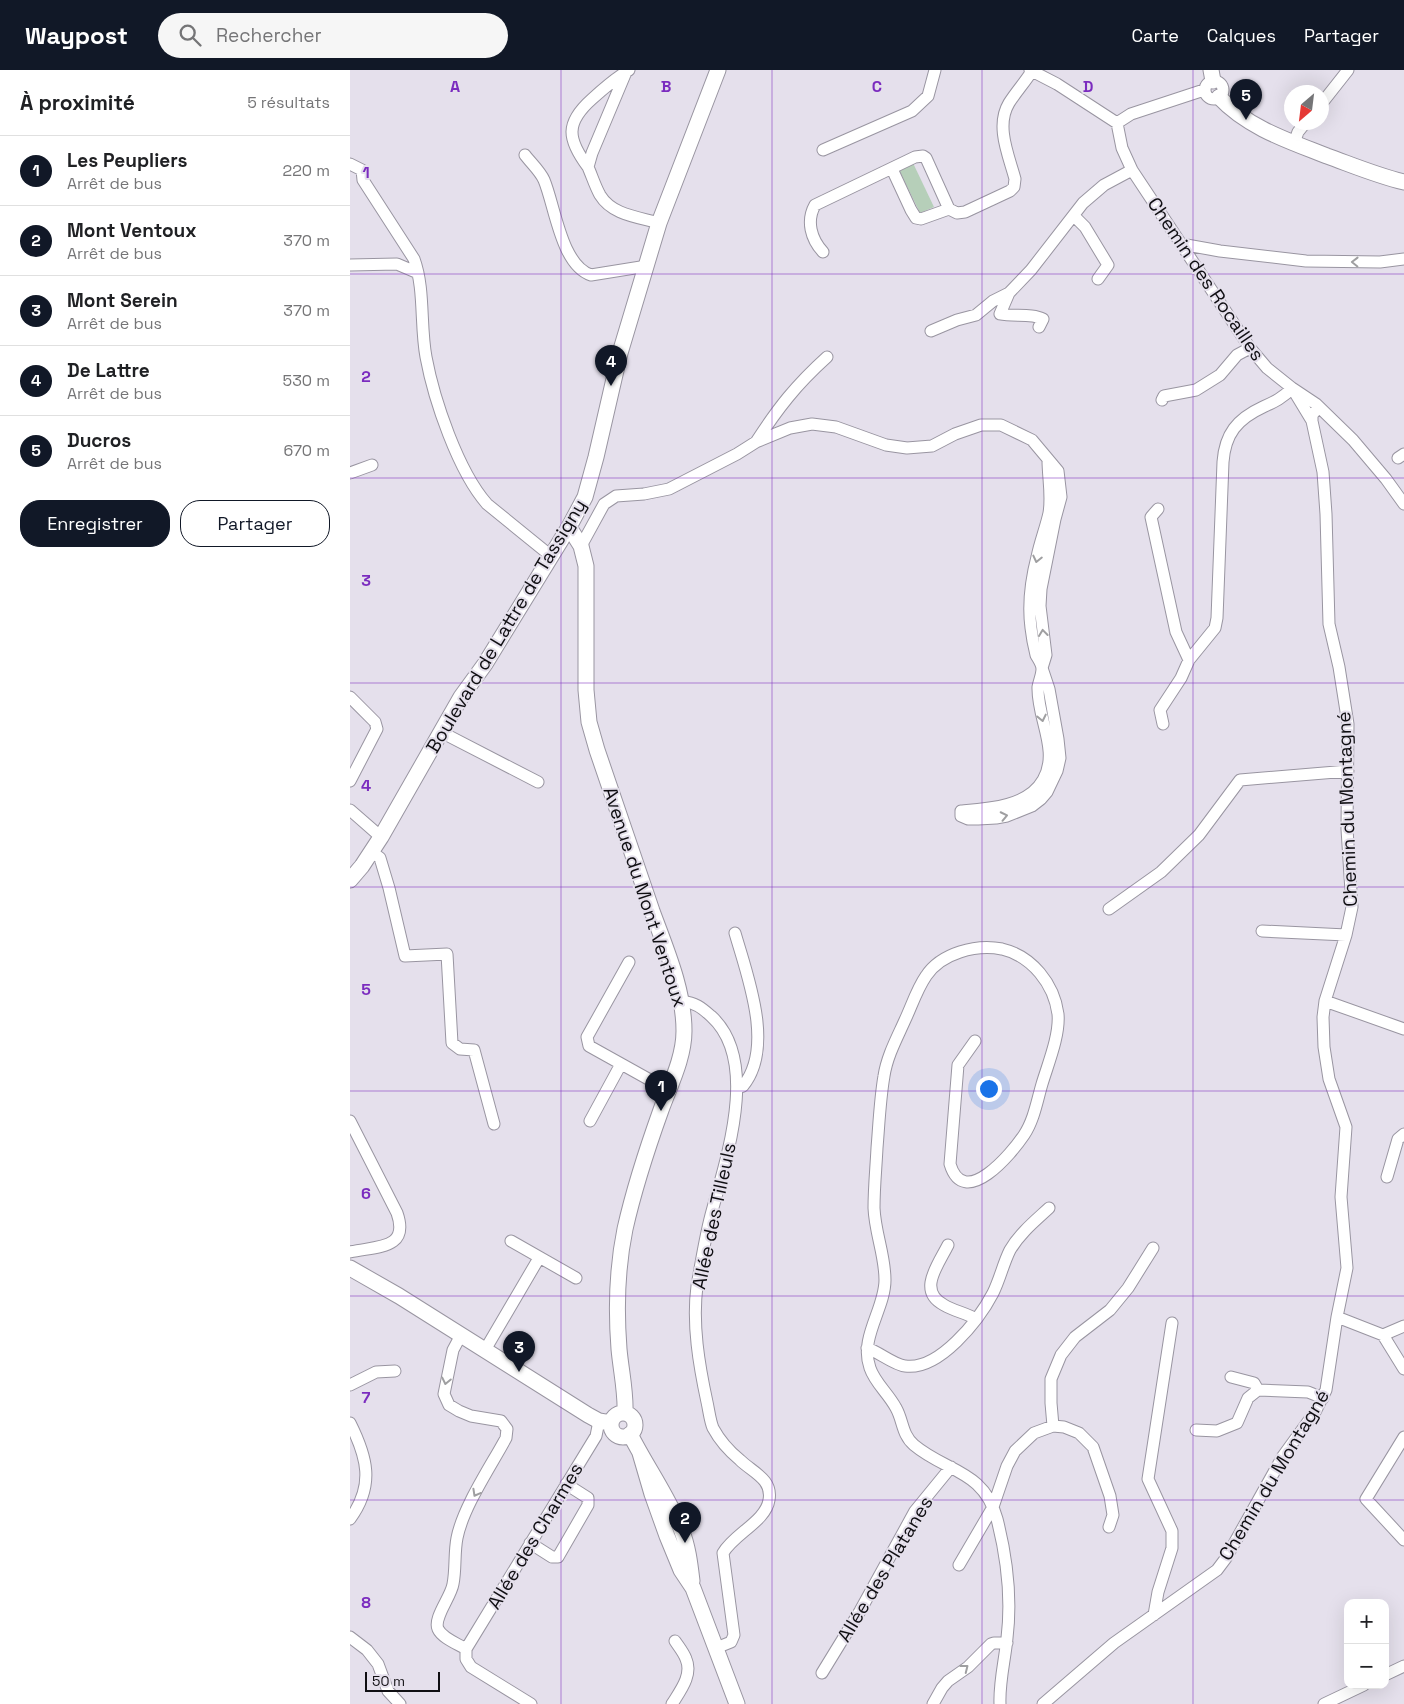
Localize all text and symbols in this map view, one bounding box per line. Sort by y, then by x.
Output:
search box [158,13,508,58]
text: Waypost [25,20,128,51]
icon: search [176,21,204,49]
text: Rechercher [216,23,322,48]
text: Carte [1132,24,1179,47]
text: Calques [1207,24,1276,47]
text: Partager [1304,24,1379,47]
text: A [450,76,460,97]
text: B [661,76,671,97]
text: C [872,76,882,97]
text: D [1083,76,1093,97]
pin: 5 [1230,79,1262,120]
north arrow [1284,85,1329,130]
text: À proximité [20,89,135,116]
text: 5 résultats [247,92,330,113]
text: Les Peupliers [67,148,187,173]
text: 1 [32,160,40,181]
text: 220 m [283,160,330,181]
text: 1 [362,162,370,183]
text: Arrêt de bus [67,173,162,194]
street label: Chemin des Rocailles [1142,192,1270,366]
text: Mont Ventoux [67,218,197,243]
text: 2 [31,230,41,251]
text: 370 m [283,230,330,251]
text: Arrêt de bus [67,243,162,264]
one-way arrow [1351,256,1359,267]
text: Mont Serein [67,288,178,313]
text: 3 [31,300,41,321]
text: 370 m [283,300,330,321]
text: Arrêt de bus [67,313,162,334]
pin: 4 [595,345,627,386]
text: De Lattre [67,358,150,383]
text: 2 [361,366,371,387]
text: 4 [31,370,41,391]
text: 530 m [283,370,330,391]
text: Arrêt de bus [67,383,162,404]
text: Ducros [67,428,131,453]
text: 5 [31,440,41,461]
text: 670 m [283,440,330,461]
text: Arrêt de bus [67,453,162,474]
street label: Boulevard de Lattre de Tassigny [420,494,592,758]
button: Enregistrer [20,500,170,547]
button: Partager [180,500,330,547]
one-way arrow [1032,554,1043,563]
text: 3 [361,570,371,591]
one-way arrow [1038,629,1049,637]
street label: Chemin du Montagné [1331,711,1363,907]
one-way arrow [1036,714,1047,723]
text: 4 [361,775,371,796]
street label: Avenue du Mont Ventoux [598,784,692,1010]
one-way arrow [999,811,1008,822]
text: 5 [361,979,371,1000]
pin: 1 [645,1070,677,1111]
your location [976,1076,1002,1102]
street label: Allée des Tilleuls [686,1140,742,1292]
text: 6 [361,1183,371,1204]
pin: 3 [503,1331,535,1372]
one-way arrow [441,1377,452,1385]
street label: Chemin du Montagné [1213,1385,1335,1565]
text: 7 [362,1387,371,1408]
street label: Allée des Charmes [481,1458,589,1614]
one-way arrow [472,1488,482,1497]
street label: Allée des Platanes [832,1491,938,1647]
pin: 2 [669,1502,701,1543]
text: 8 [361,1592,371,1613]
map controls [1344,1599,1389,1689]
button: + [1344,1599,1389,1644]
button: − [1344,1644,1389,1689]
one-way arrow [959,1666,968,1674]
scale bar [365,1669,440,1692]
text: 50 m [372,1672,405,1690]

